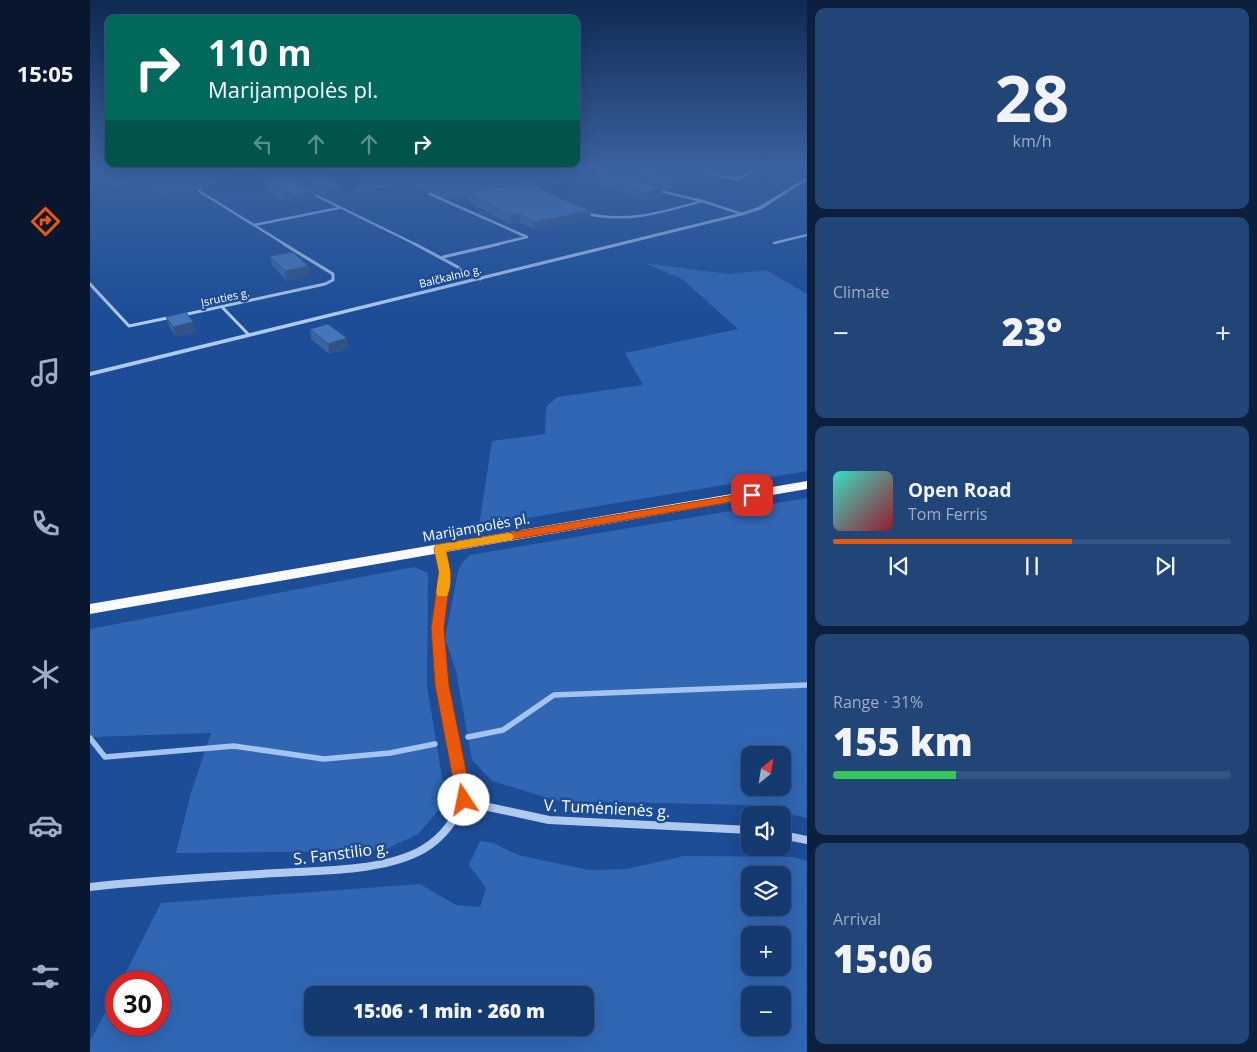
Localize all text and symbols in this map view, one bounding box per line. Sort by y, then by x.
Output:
text: 110 m [208,29,312,76]
icon: right [125,35,190,100]
text: 28 [995,53,1069,141]
text: 15:05 [17,58,73,88]
text: Marijampolės pl. [208,74,378,104]
icon: left [249,130,277,158]
icon: ahead [302,130,330,158]
icon: ahead [355,130,383,158]
icon: right [408,130,436,158]
text: km/h [1013,130,1051,152]
icon: directions [28,204,63,239]
street label: Balčkalnio g. [417,261,483,291]
text: Climate [833,281,890,303]
street label: Įsruties g. [199,285,251,309]
text: 23° [1002,305,1062,357]
text: − [833,313,849,351]
text: + [1215,313,1231,351]
icon: music [28,355,63,390]
pin [731,474,773,516]
text: Open Road [908,477,1012,503]
icon: arrive [738,481,766,509]
text: Tom Ferris [908,503,987,525]
icon: phone [28,506,63,541]
street label: Marijampolės pl. [421,508,531,546]
icon: previous [885,552,913,580]
icon: pause [1018,552,1046,580]
icon: next [1151,552,1179,580]
icon: climate [28,657,63,692]
text: Range · 31% [833,691,923,713]
text: 155 km [833,715,973,767]
north arrow [741,746,791,796]
map controls [741,746,791,1036]
position arrow [437,773,489,825]
street label: V. Tumėnienės g. [543,794,671,822]
button: sound [741,806,791,856]
icon: car [28,808,63,843]
street label: S. Fanstilio g. [292,836,390,870]
button: layers [741,866,791,916]
text: Arrival [833,908,881,930]
button: + [741,926,791,976]
text: 15:06 [833,932,933,984]
icon: filters [28,959,63,994]
speed limit sign: 30 [105,971,170,1036]
button: − [741,986,791,1036]
text: 15:06 · 1 min · 260 m [353,998,545,1024]

